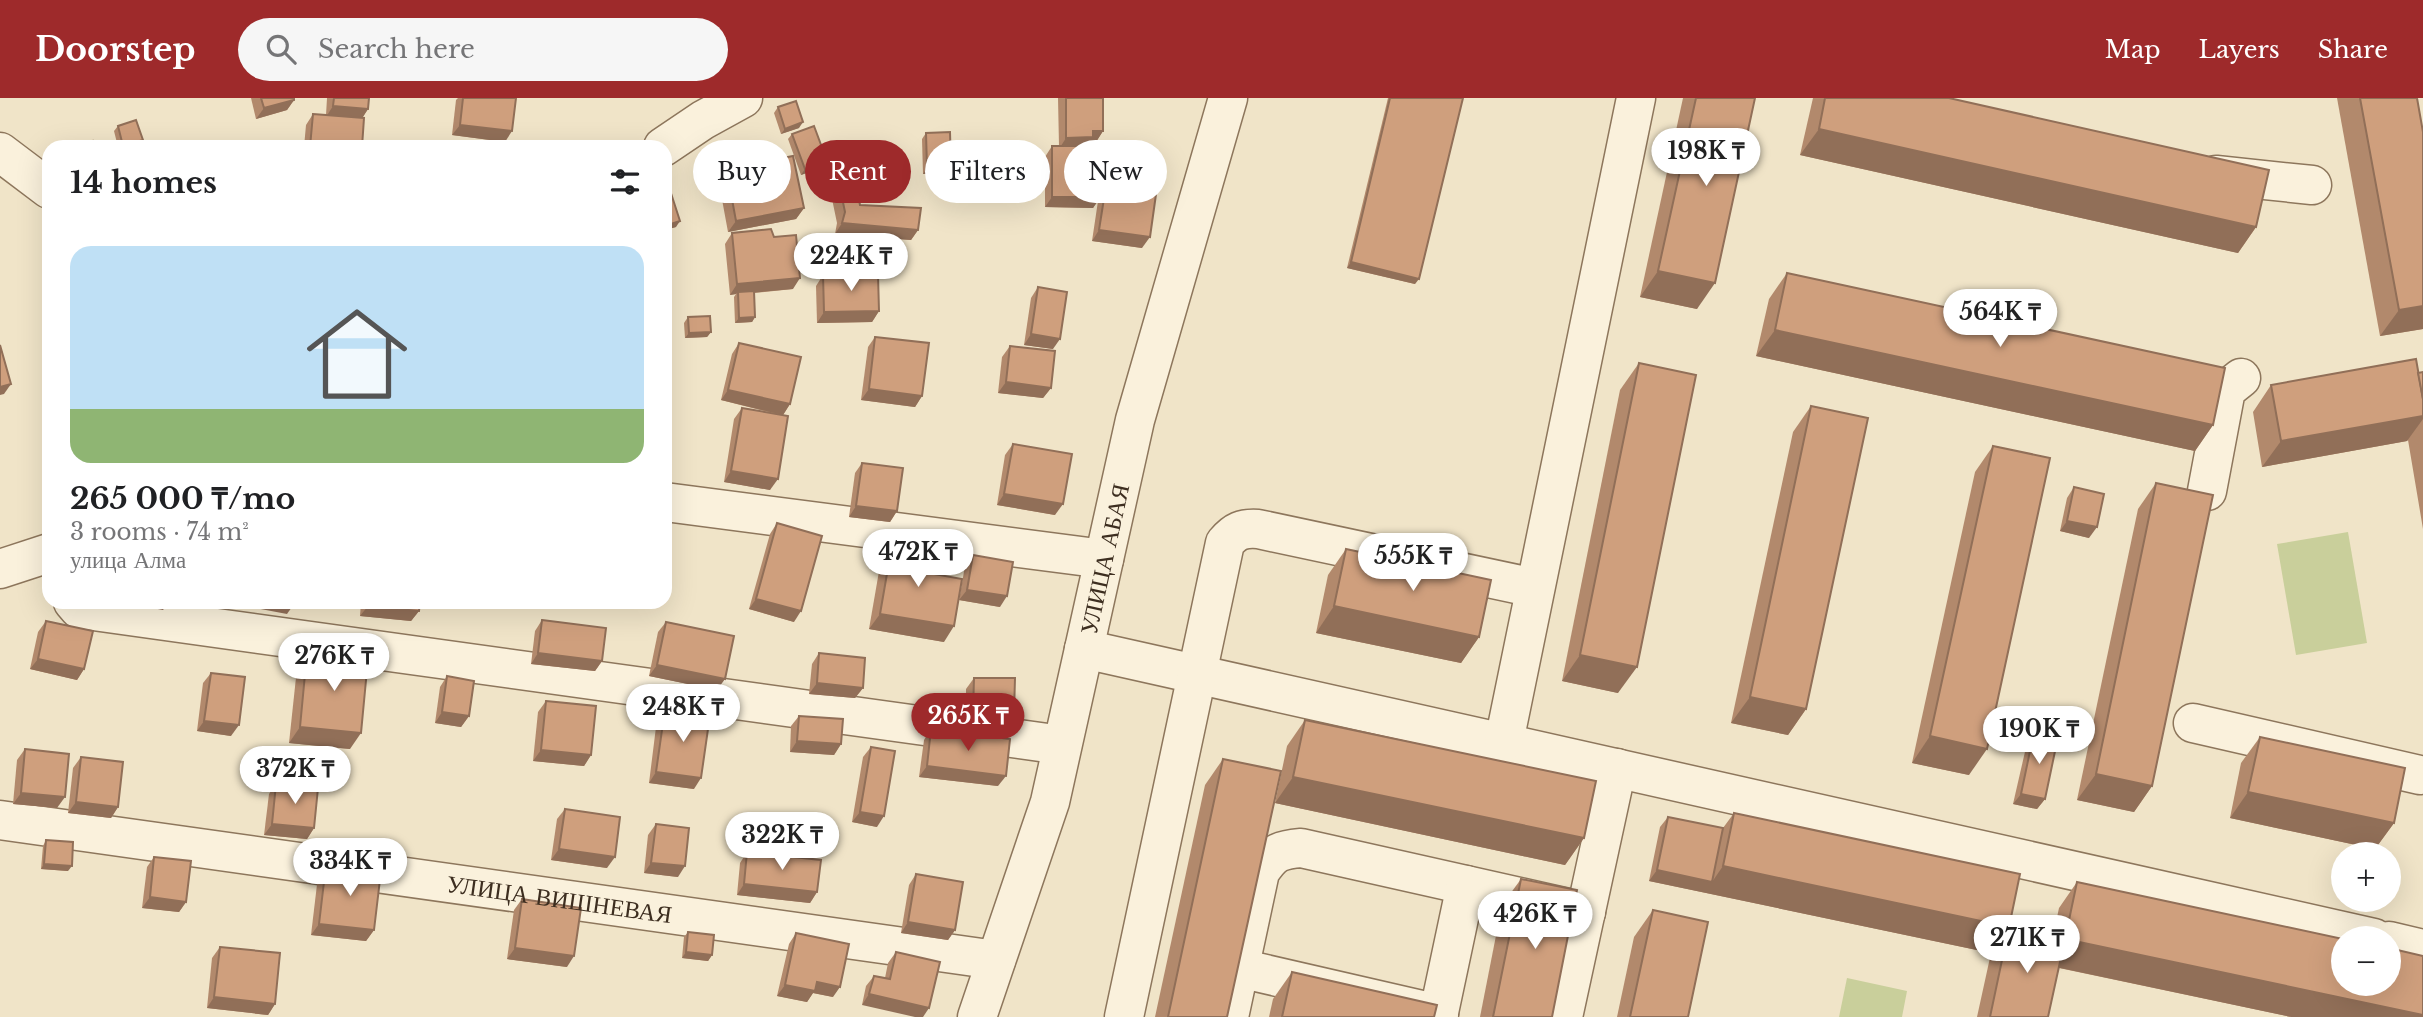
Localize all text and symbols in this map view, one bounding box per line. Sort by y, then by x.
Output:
search box [238,18,728,81]
text: Doorstep [35,29,196,70]
icon: search [262,30,300,68]
text: Search here [318,33,475,65]
text: Map [2105,35,2161,64]
text: Layers [2199,35,2280,64]
text: Share [2318,35,2388,64]
pin: 198K ₸ [1649,129,1763,188]
text: 198K ₸ [1667,137,1745,165]
chip: Buy [693,140,791,203]
chip: Rent [805,140,911,203]
chip: Filters [925,140,1050,203]
chip: New [1064,140,1167,203]
icon: filters [606,163,644,201]
text: 14 homes [70,164,217,201]
pin: 224K ₸ [794,234,908,293]
text: 224K ₸ [810,242,892,270]
pin: 564K ₸ [1943,289,2057,349]
icon: home [294,291,420,417]
text: 564K ₸ [1959,298,2041,326]
text: 265 000 ₸/mo [70,480,295,517]
street label: УЛИЦА АБАЯ [1073,481,1135,637]
text: 3 rooms · 74 m² [70,518,249,546]
pin: 472K ₸ [861,530,975,589]
pin: 555K ₸ [1356,533,1470,593]
text: 472K ₸ [878,538,958,566]
text: 555K ₸ [1374,542,1452,570]
text: улица Алма [70,546,186,574]
pin: 276K ₸ [277,634,391,693]
text: 276K ₸ [294,642,374,670]
pin: 248K ₸ [626,684,740,744]
text: 248K ₸ [642,693,724,721]
pin: 265K ₸ [911,694,1025,753]
text: 265K ₸ [927,702,1009,730]
pin: 190K ₸ [1982,706,2096,766]
text: 190K ₸ [1999,715,2079,743]
pin: 372K ₸ [238,746,352,806]
text: 372K ₸ [256,755,334,783]
pin: 322K ₸ [725,812,839,872]
text: 322K ₸ [741,821,823,849]
pin: 334K ₸ [293,838,407,898]
map controls [2331,842,2401,996]
button: + [2331,842,2401,912]
text: 334K ₸ [309,847,391,875]
street label: УЛИЦА ВИШНЕВАЯ [445,868,674,929]
pin: 426K ₸ [1478,892,1592,951]
text: 426K ₸ [1494,900,1576,928]
pin: 271K ₸ [1970,916,2084,975]
text: 271K ₸ [1990,924,2064,952]
button: − [2331,926,2401,996]

